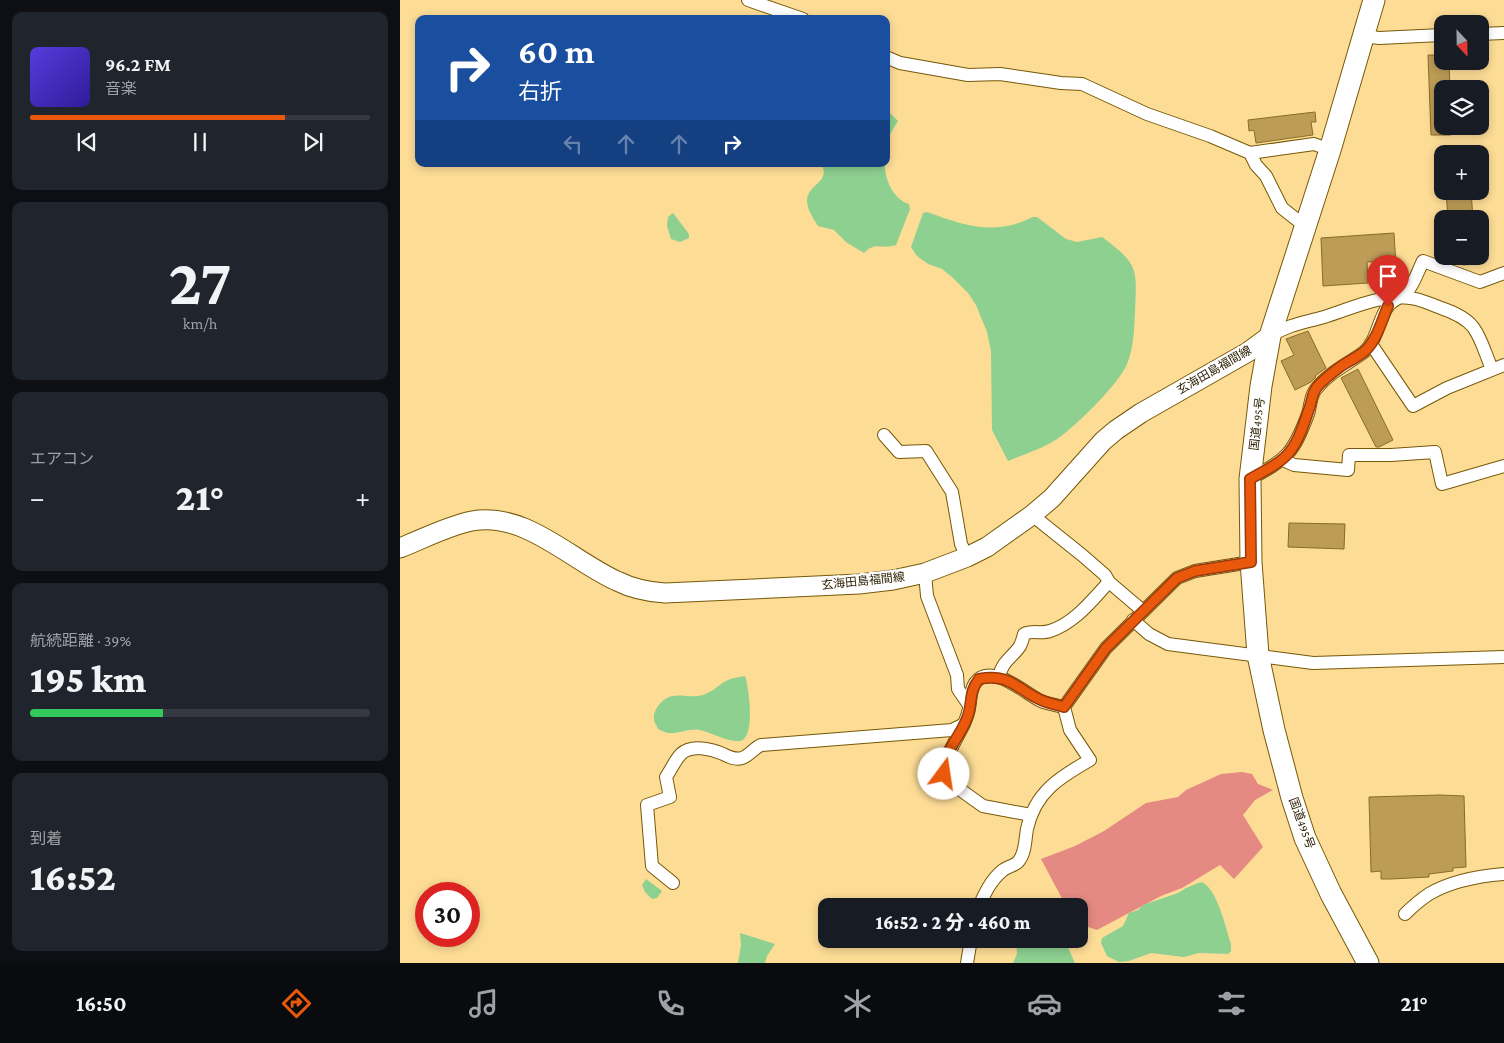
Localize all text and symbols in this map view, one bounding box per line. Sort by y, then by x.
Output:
north arrow [1434,15,1489,70]
map controls [1434,15,1489,265]
text: 60 m [518,32,595,71]
icon: right [435,35,500,100]
text: 96.2 FM [105,54,171,75]
text: 右折 [518,79,562,104]
text: 音楽 [105,80,137,97]
button: layers [1434,80,1489,135]
icon: previous [73,128,101,156]
icon: pause [186,128,214,156]
icon: next [299,128,327,156]
icon: left [559,130,587,158]
icon: ahead [612,130,640,158]
icon: ahead [665,130,693,158]
icon: right [718,130,746,158]
button: + [1434,145,1489,200]
button: − [1434,210,1489,265]
text: 27 [168,246,232,318]
pin [1367,255,1409,306]
icon: arrive [1374,262,1402,290]
text: km/h [183,315,217,332]
street label: 玄海田島福間線 [1174,343,1254,397]
street label: 国道495号 [1247,397,1267,451]
text: エアコン [30,450,94,467]
text: 21° [176,476,224,518]
text: − [30,482,45,513]
text: + [355,482,370,513]
street label: 玄海田島福間線 [820,570,906,592]
text: 航続距離 · 39% [30,632,131,649]
text: 195 km [30,658,146,700]
position arrow [917,747,969,799]
street label: 国道495号 [1286,795,1318,851]
text: 到着 [30,830,62,847]
text: 16:52 [30,856,116,898]
speed limit sign: 30 [415,882,480,947]
text: 16:52 · 2 分 · 460 m [875,912,1031,933]
icon: directions [279,986,314,1021]
icon: music [466,986,501,1021]
icon: phone [653,986,688,1021]
icon: climate [840,986,875,1021]
icon: car [1027,986,1062,1021]
icon: filters [1214,986,1249,1021]
text: 16:50 [76,991,127,1016]
text: 21° [1401,991,1428,1016]

